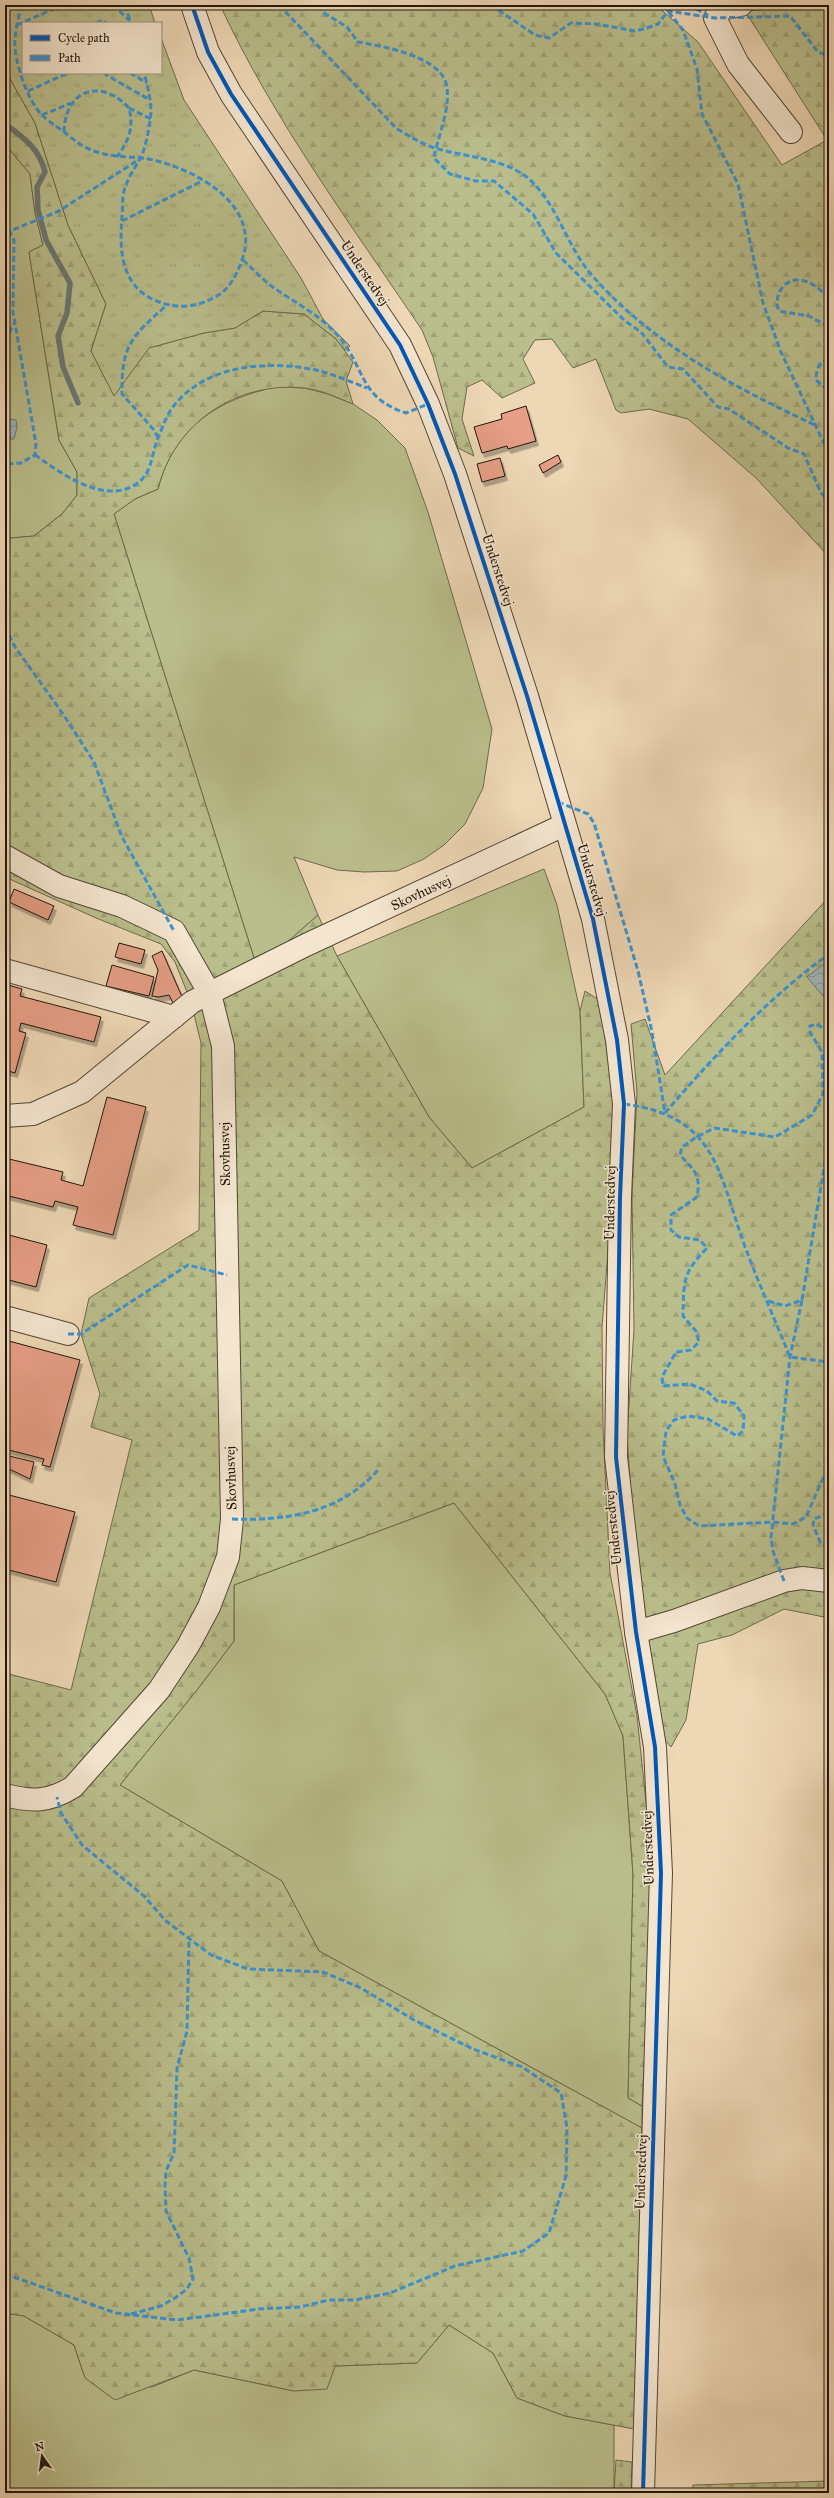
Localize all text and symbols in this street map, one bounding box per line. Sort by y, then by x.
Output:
legend [22,22,162,74]
text: Cycle path [58,31,110,45]
text: Path [58,51,81,65]
street label: Understedvej [337,237,393,309]
street label: Understedvej [478,532,518,608]
street label: Understedvej [573,842,611,918]
street label: Skovhusvej [388,872,454,914]
street label: Skovhusvej [216,1122,234,1186]
street label: Understedvej [601,1165,619,1241]
street label: Skovhusvej [221,1446,241,1510]
street label: Understedvej [601,1490,625,1566]
street label: Understedvej [638,1810,658,1886]
street label: Understedvej [631,2134,651,2210]
north arrow [22,2436,62,2476]
text: N [34,2439,46,2454]

